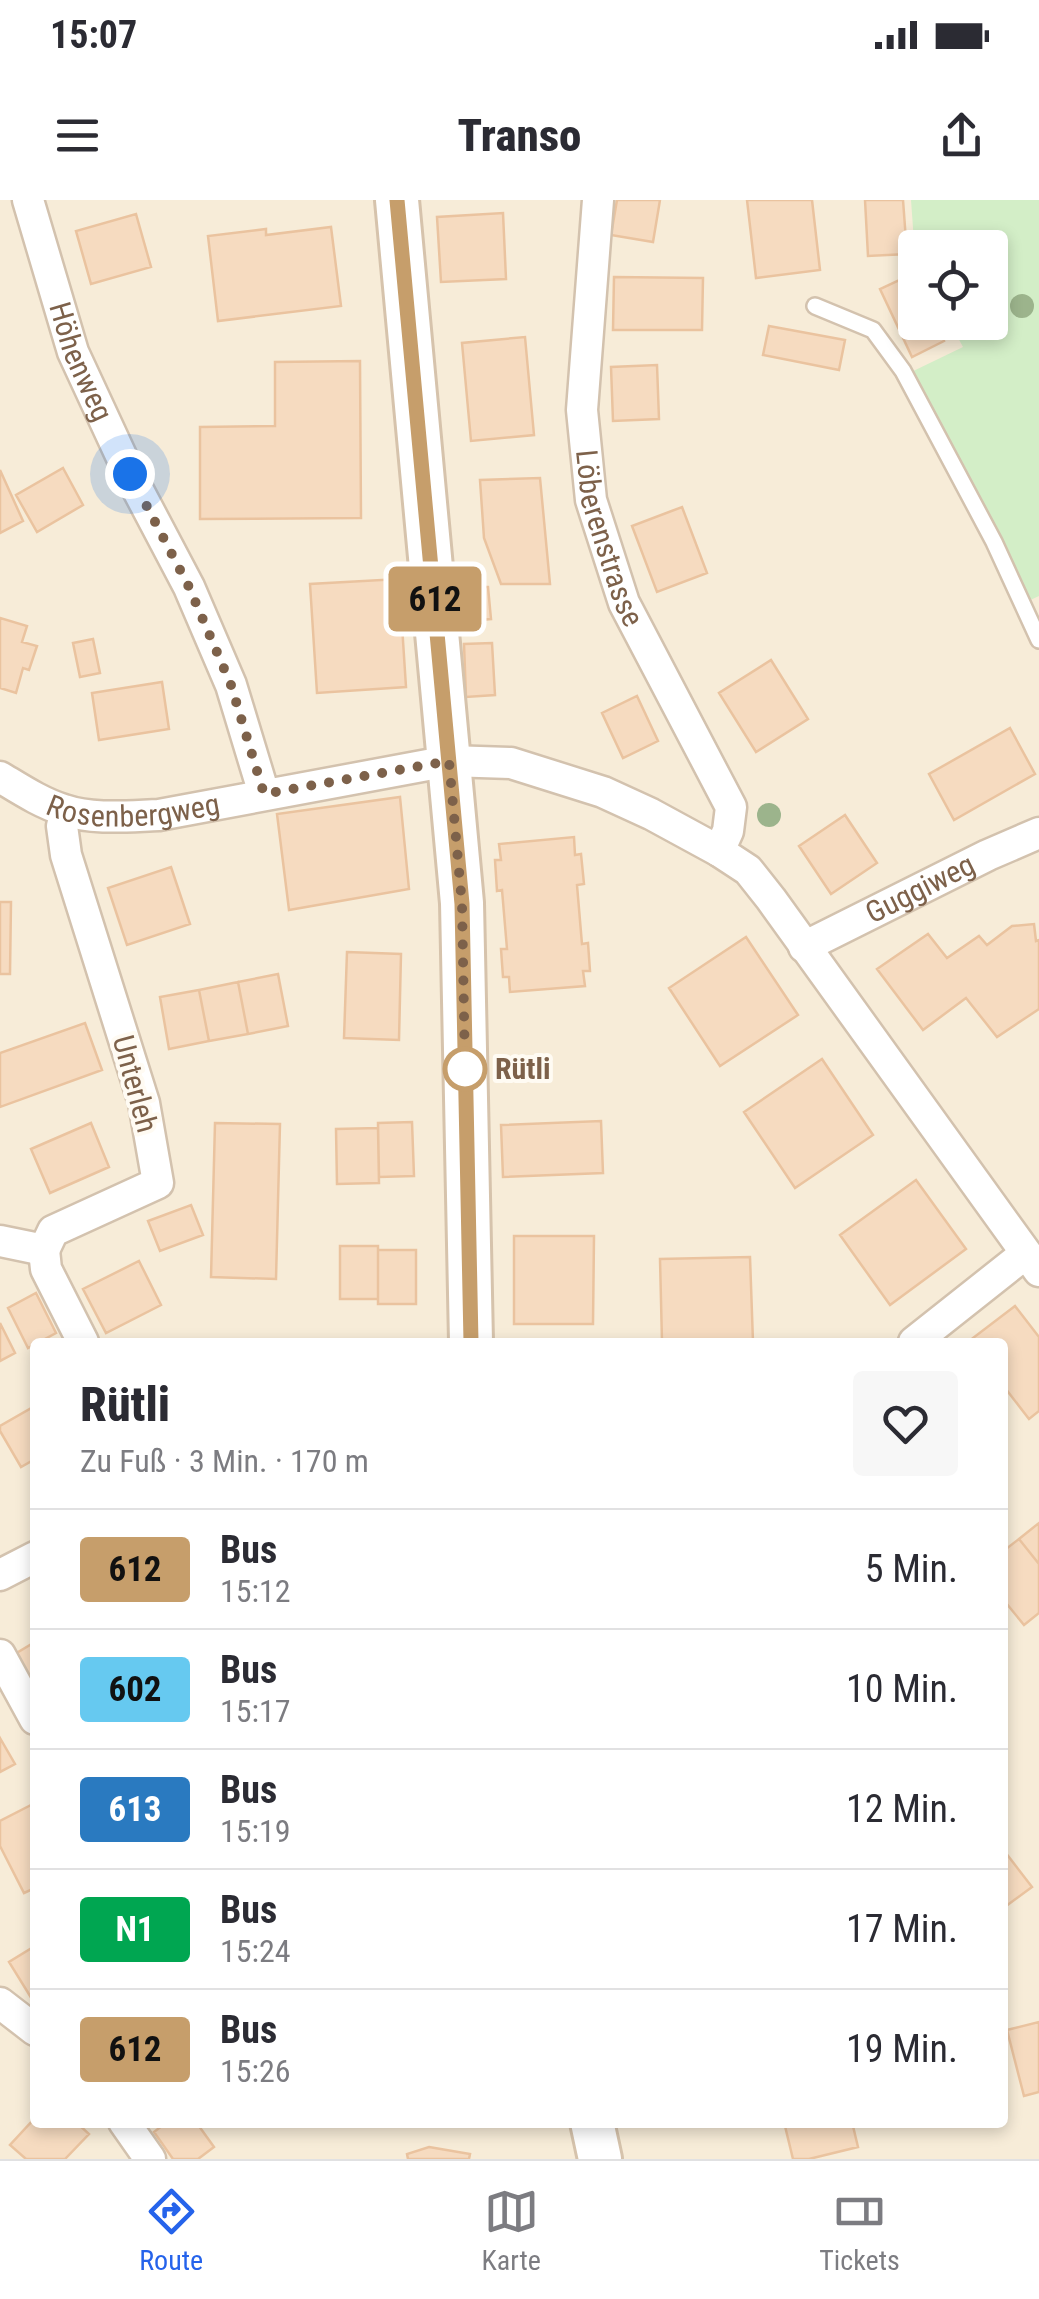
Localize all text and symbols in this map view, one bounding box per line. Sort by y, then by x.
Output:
text: 15:07 [50,13,137,57]
icon: menu [50,108,105,163]
icon: share [934,108,989,163]
text: Transo [458,109,581,162]
map controls [898,230,1008,340]
button: locate [898,230,1008,340]
street label: Höhenweg [42,298,120,426]
street label: Löberenstrasse [569,448,651,632]
your location [105,449,155,499]
line badge: 612 [378,566,492,632]
text: 612 [408,579,462,620]
street label: Rosenbergweg [42,786,222,834]
street label: Guggiweg [860,847,980,930]
street label: Unterleh [106,1032,165,1136]
marker: Rütli [444,1048,486,1090]
place label: Rütli [495,1051,551,1086]
button: heart [853,1371,958,1476]
text: Rütli [80,1376,170,1433]
text: Zu Fuß · 3 Min. · 170 m [80,1442,369,1480]
text: Bus [220,1528,277,1572]
text: 5 Min. [865,1547,958,1591]
text: 612 [108,1549,162,1590]
text: 15:12 [220,1572,291,1610]
text: Bus [220,1648,277,1692]
text: 10 Min. [846,1667,958,1711]
text: 602 [108,1669,162,1710]
text: 15:17 [220,1692,291,1730]
text: Bus [220,1768,277,1812]
text: 12 Min. [846,1787,958,1831]
text: 613 [108,1789,162,1830]
text: 15:19 [220,1812,291,1850]
text: Bus [220,1888,277,1932]
text: 17 Min. [846,1907,958,1951]
text: N1 [115,1909,155,1950]
text: 15:24 [220,1932,291,1970]
text: Bus [220,2008,277,2052]
text: 19 Min. [846,2027,958,2071]
text: 612 [108,2029,162,2070]
text: 15:26 [220,2052,291,2090]
tab: Route [139,2184,203,2277]
tab: Karte [482,2184,541,2277]
tab: Tickets [819,2184,900,2277]

